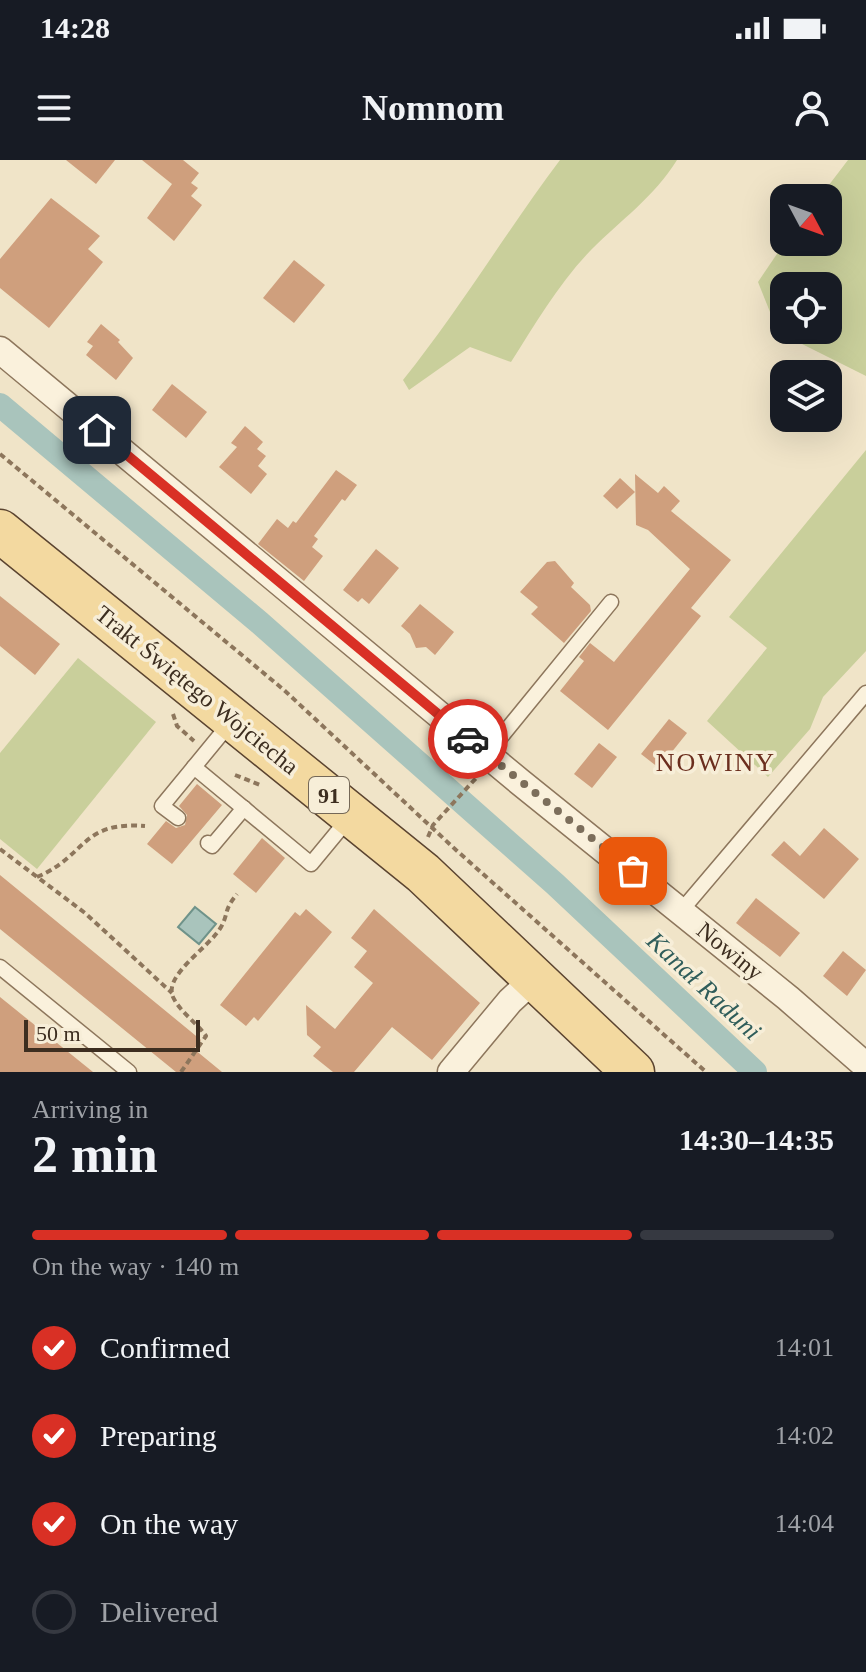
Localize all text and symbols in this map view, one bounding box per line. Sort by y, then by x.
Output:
text: 14:28 [40,11,110,44]
icon: menu [32,86,76,130]
icon: person [790,86,834,130]
text: Nomnom [362,88,504,128]
north arrow [770,184,842,256]
map controls [770,184,842,432]
button: locate [770,272,842,344]
button: layers [770,360,842,432]
pin [63,396,131,464]
icon: home [75,408,119,452]
street label: Trakt Świętego Wojciecha [91,600,304,780]
courier [428,699,508,779]
icon: car [446,717,490,761]
district label: NOWINY [656,748,776,777]
road number: 91 [309,777,349,813]
pin [599,837,667,905]
icon: bag [611,849,655,893]
street label: Nowiny [692,917,768,985]
water label: Kanał Raduni [640,925,767,1046]
scale bar [24,1016,200,1052]
text: 50 m [36,1021,81,1046]
text: Arriving in [32,1095,148,1124]
text: 14:30–14:35 [679,1123,834,1156]
text: 2 min [32,1126,158,1183]
text: On the way · 140 m [32,1252,239,1281]
icon: check [32,1326,76,1370]
text: Confirmed [100,1331,230,1364]
text: 14:01 [775,1333,834,1362]
icon: check [32,1414,76,1458]
text: Preparing [100,1419,217,1452]
text: 14:02 [775,1421,834,1450]
icon: check [32,1502,76,1546]
text: On the way [100,1507,238,1540]
text: 14:04 [775,1509,834,1538]
text: Delivered [100,1595,218,1628]

